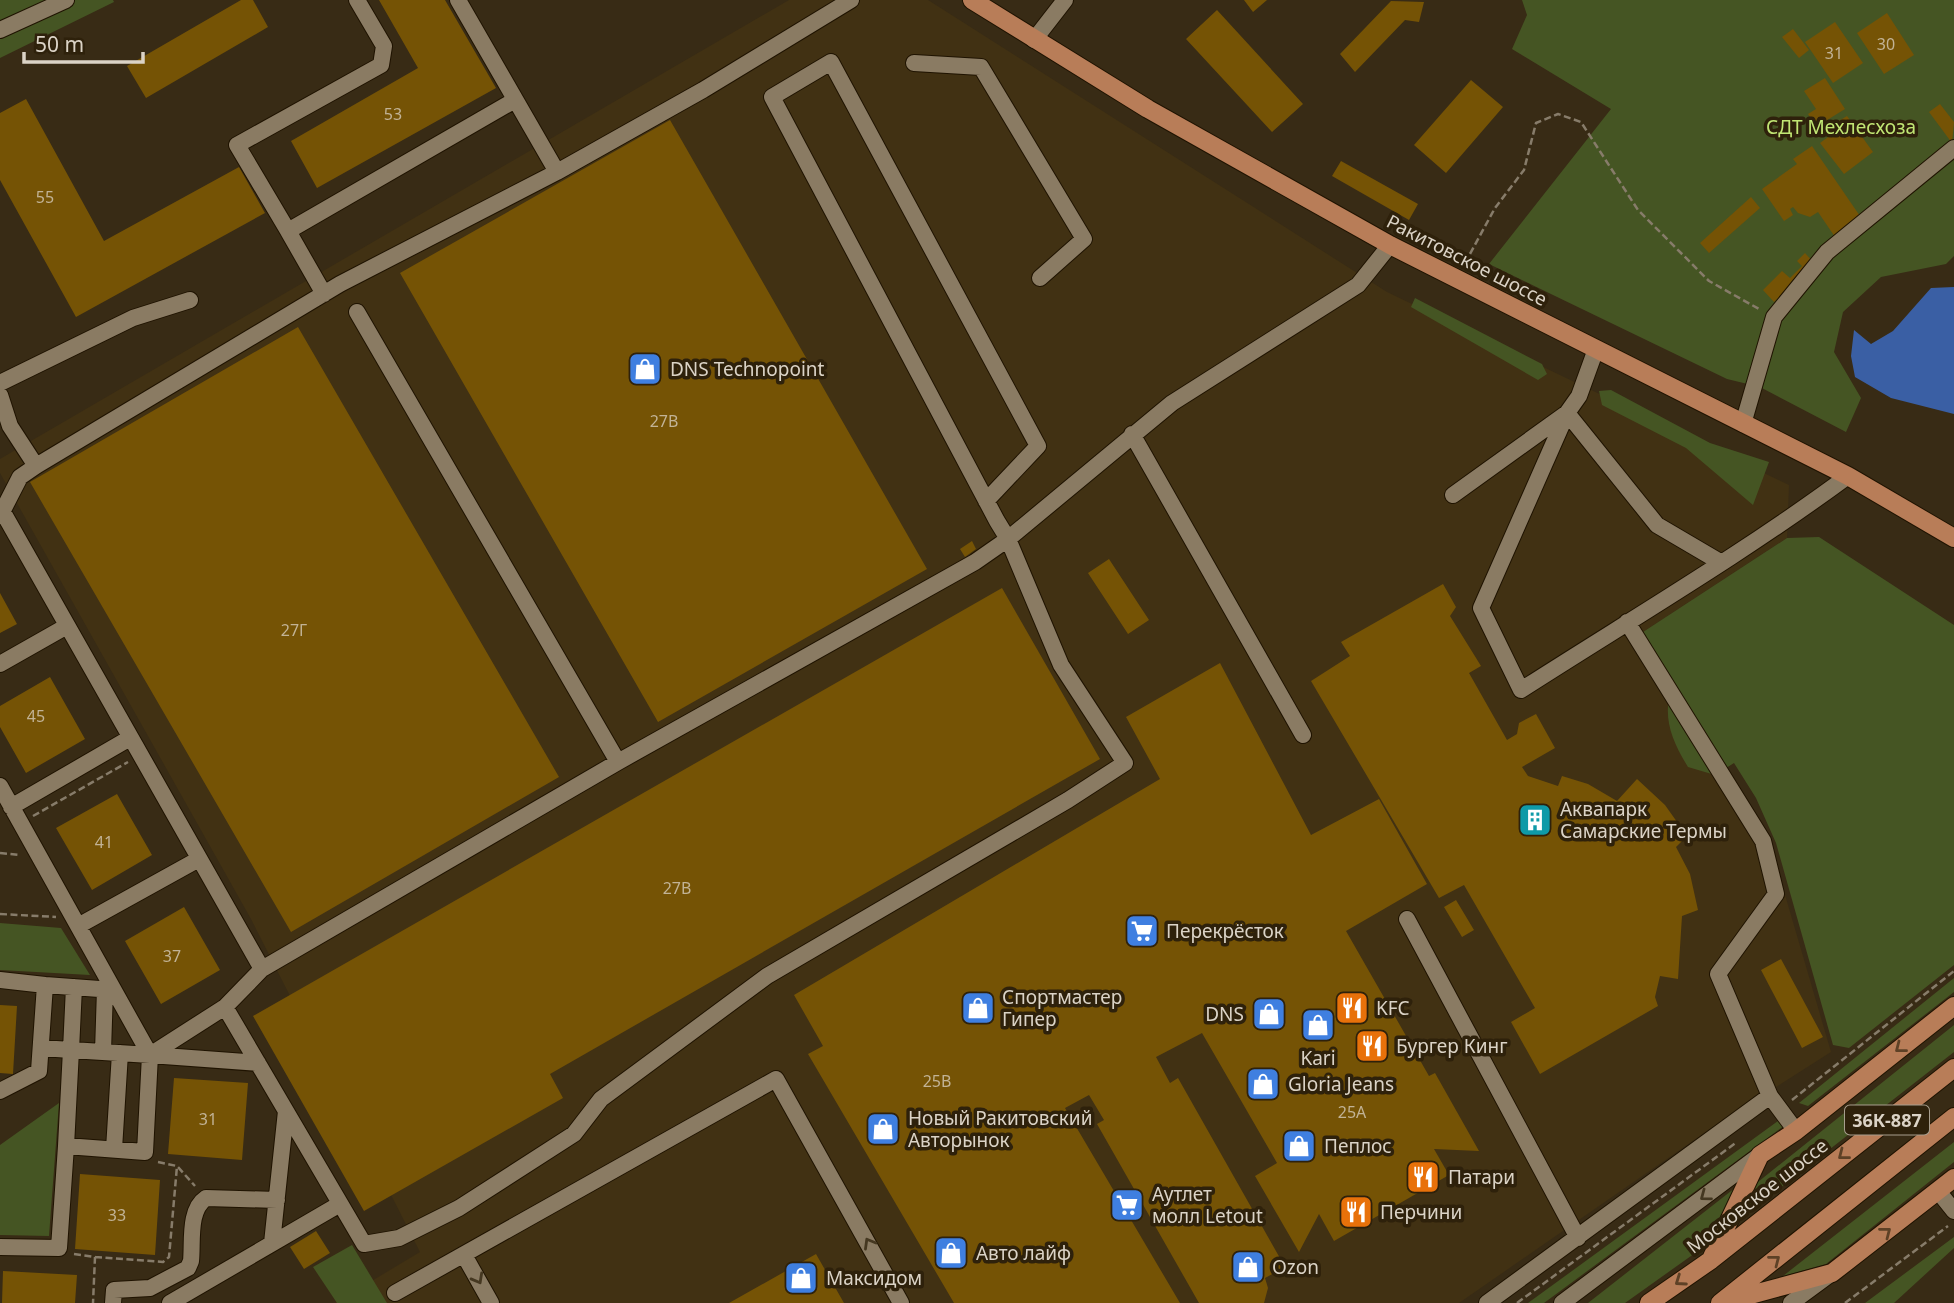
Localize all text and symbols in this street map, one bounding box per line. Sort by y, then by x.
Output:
scale bar [24,21,144,65]
text: 50 m [35,30,84,58]
house number: 30 [1877,33,1895,55]
house number: 31 [1825,42,1843,64]
house number: 53 [384,103,402,125]
park label: СДТ Мехлесхоза [1766,114,1916,140]
house number: 55 [36,186,54,208]
street label: Ракитовское шоссе [1382,208,1552,312]
shop icon: DNS Technopoint [626,350,664,388]
place label: DNS Technopoint [670,356,825,382]
house number: 27В [650,410,678,432]
house number: 27Г [281,619,307,641]
house number: 45 [27,705,45,727]
place label: Аквапарк Самарские Термы [1560,796,1727,844]
building icon: Аквапарк Самарские Термы [1516,801,1554,839]
house number: 41 [95,831,113,853]
house number: 27В [663,877,691,899]
supermarket icon: Перекрёсток [1123,912,1161,950]
place label: Перекрёсток [1166,918,1284,944]
house number: 37 [163,945,181,967]
place label: Спортмастер Гипер [1002,984,1122,1032]
shop icon: Спортмастер Гипер [959,989,997,1027]
restaurant icon: KFC [1333,989,1371,1027]
shop icon: DNS [1250,995,1288,1033]
place label: KFC [1376,995,1410,1021]
place label: DNS [1205,1001,1244,1027]
shop icon: Kari [1299,1006,1337,1044]
restaurant icon: Бургер Кинг [1353,1027,1391,1065]
place label: Бургер Кинг [1396,1033,1507,1059]
one-way arrow [1896,1040,1908,1053]
place label: Kari [1300,1045,1336,1071]
shop icon: Gloria Jeans [1244,1065,1282,1103]
house number: 25В [923,1070,951,1092]
place label: Gloria Jeans [1288,1071,1394,1097]
house number: 25А [1338,1101,1367,1123]
place label: Новый Ракитовский Авторынок [908,1105,1092,1153]
road number: 36К-887 [1845,1106,1929,1134]
house number: 31 [199,1108,217,1130]
shop icon: Новый Ракитовский Авторынок [864,1110,902,1148]
shop icon: Пеплос [1280,1127,1318,1165]
place label: Пеплос [1324,1133,1392,1159]
street label: Московское шоссе [1681,1133,1833,1259]
one-way arrow [1838,1147,1850,1160]
restaurant icon: Патари [1404,1158,1442,1196]
place label: Патари [1448,1164,1515,1190]
place label: Аутлет молл Letout [1152,1181,1263,1229]
supermarket icon: Аутлет молл Letout [1108,1186,1146,1224]
one-way arrow [1700,1187,1713,1200]
restaurant icon: Перчини [1337,1193,1375,1231]
place label: Перчини [1380,1199,1462,1225]
house number: 33 [108,1204,126,1226]
one-way arrow [1878,1227,1890,1240]
shop icon: Авто лайф [932,1234,970,1272]
one-way arrow [864,1238,877,1250]
place label: Авто лайф [976,1240,1071,1266]
shop icon: Ozon [1229,1248,1267,1286]
place label: Ozon [1272,1254,1319,1280]
one-way arrow [1767,1256,1779,1269]
shop icon: Максидом [782,1259,820,1297]
place label: Максидом [826,1265,922,1291]
one-way arrow [470,1272,483,1284]
one-way arrow [1675,1273,1688,1285]

